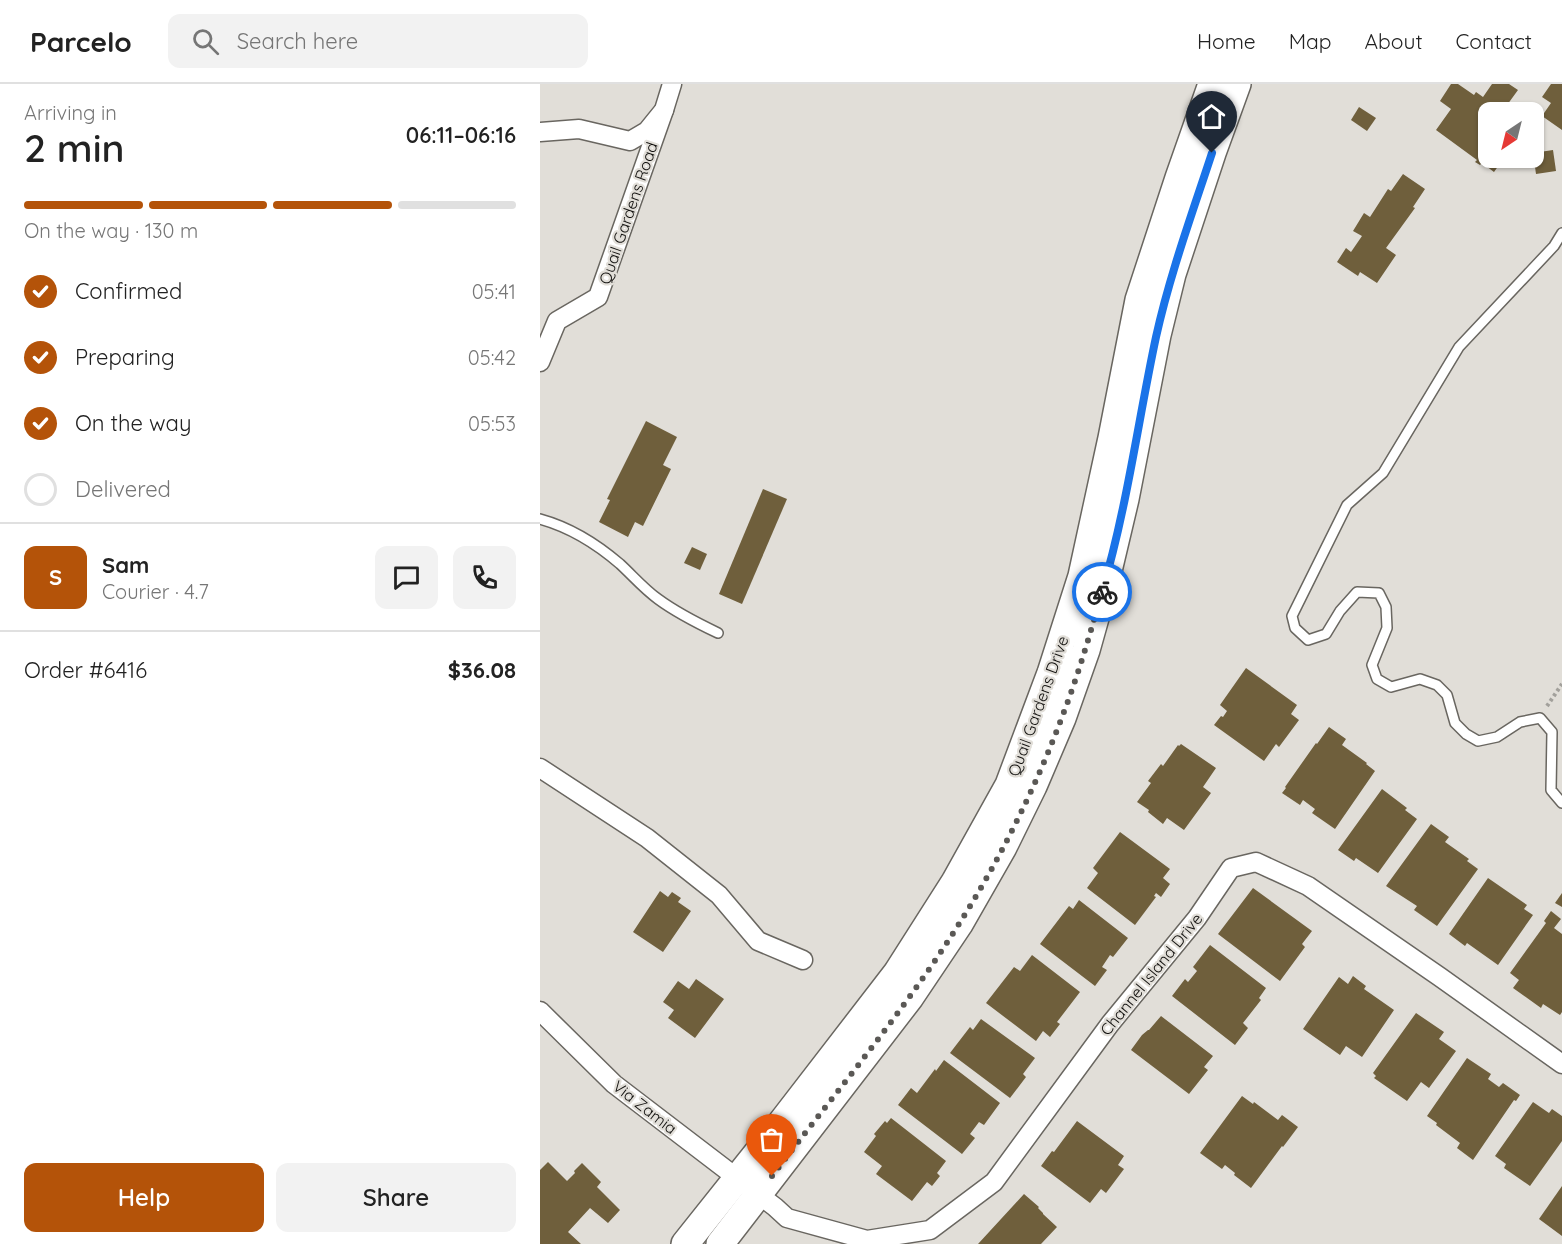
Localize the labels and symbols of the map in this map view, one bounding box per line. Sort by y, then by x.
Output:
pin [1186,91,1237,153]
north arrow [1478,102,1544,168]
street label: Quail Gardens Road [594,139,662,287]
courier [1072,562,1132,622]
street label: Quail Gardens Drive [1003,633,1073,779]
street label: Channel Island Drive [1096,909,1206,1039]
street label: Via Zamia [609,1076,681,1138]
pin [746,1114,797,1176]

